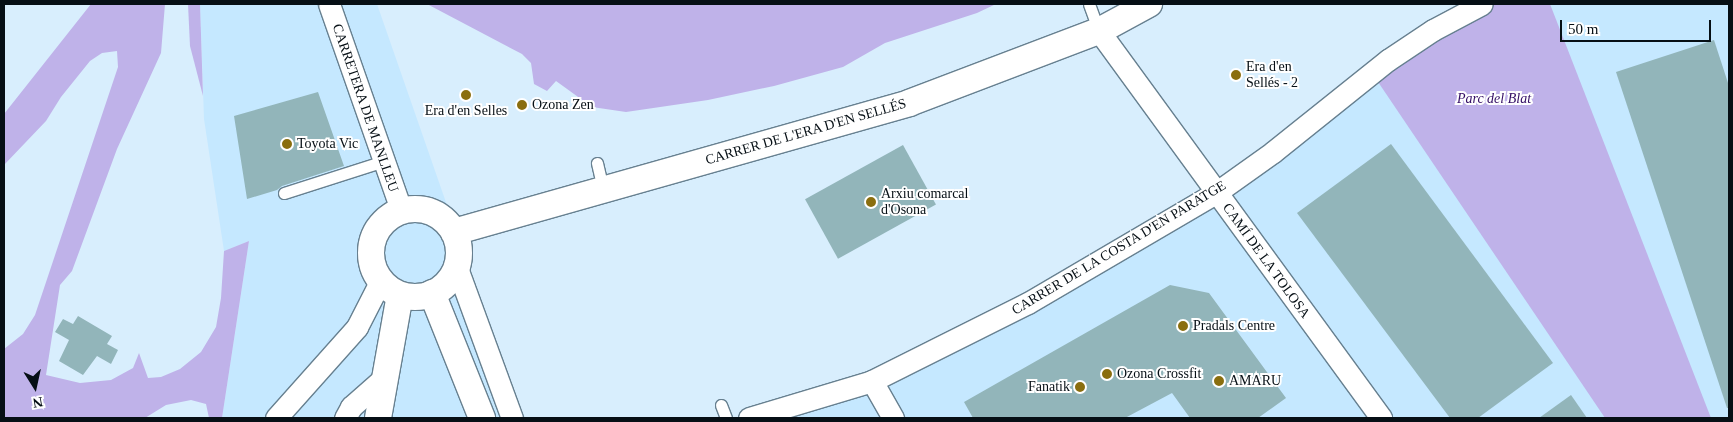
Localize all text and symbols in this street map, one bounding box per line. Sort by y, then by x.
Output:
scale bar [1563,10,1714,42]
street label: CARRETERA DE MANLLEU [328,21,402,195]
text: 50 m [1568,21,1598,37]
place label: Era d'en Sellés - 2 [1246,59,1298,92]
marker: Era d'en Sellés - 2 [1230,69,1242,81]
marker: Era d'en Selles [460,89,472,101]
park label: Parc del Blat [1457,91,1531,107]
street label: CARRER DE L'ERA D'EN SELLÉS [703,95,909,169]
place label: Ozona Zen [532,97,594,113]
marker: Ozona Zen [516,99,528,111]
place label: Era d'en Selles [425,103,507,119]
place label: Toyota Vic [297,136,359,152]
marker: Toyota Vic [281,138,293,150]
street label: CARRER DE LA COSTA D'EN PARATGE [1008,177,1230,319]
place label: Arxiu comarcal d'Osona [881,186,968,218]
marker: Arxiu comarcal d'Osona [865,196,877,208]
street label: CAMÍ DE LA TOLOSA [1218,200,1314,322]
place label: Pradals Centre [1193,318,1275,334]
marker: Pradals Centre [1177,320,1189,332]
north arrow [10,362,60,412]
place label: Ozona Crossfit [1117,366,1201,382]
marker: Ozona Crossfit [1101,368,1113,380]
place label: AMARU [1229,373,1281,389]
marker: AMARU [1213,375,1225,387]
place label: Fanatik [1028,379,1070,395]
marker: Fanatik [1074,381,1086,393]
text: N [31,394,44,411]

